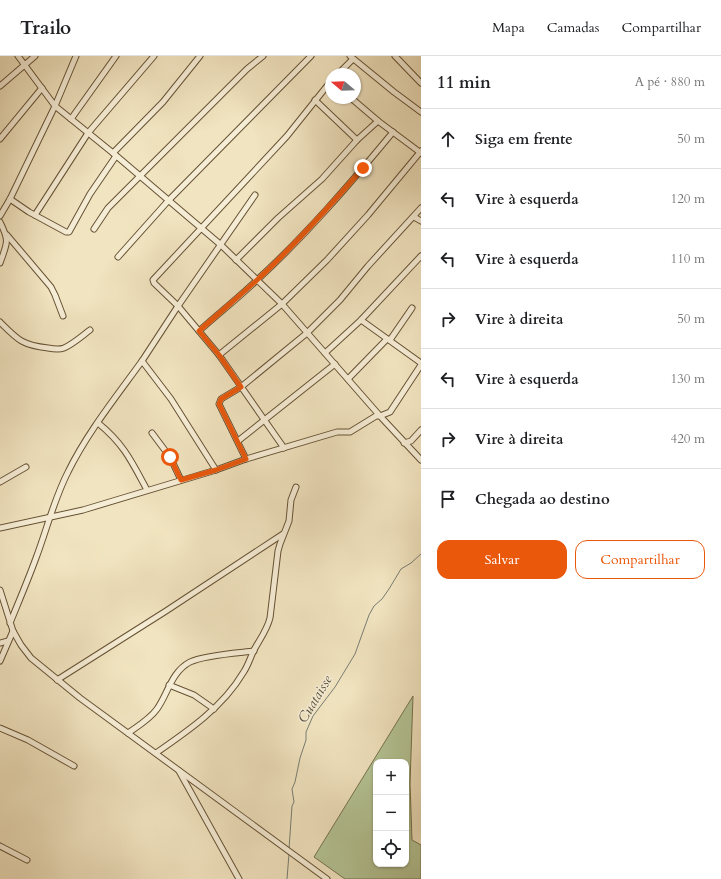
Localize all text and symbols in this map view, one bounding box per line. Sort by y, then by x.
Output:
text: Trailo [20,15,71,41]
text: Mapa [492,18,525,37]
text: Camadas [547,18,600,37]
text: Compartilhar [622,18,701,37]
north arrow [325,68,361,104]
text: 11 min [437,71,491,94]
text: A pé · 880 m [635,73,705,91]
icon: ahead [437,128,459,150]
text: Siga em frente [475,129,573,149]
text: 50 m [677,130,705,148]
route end [354,159,372,177]
icon: left [437,188,459,210]
text: Vire à esquerda [475,189,579,209]
text: 120 m [671,190,705,208]
icon: left [437,248,459,270]
text: Vire à esquerda [475,249,579,269]
text: 110 m [671,250,705,268]
icon: right [437,308,459,330]
text: Vire à direita [475,309,563,329]
text: 50 m [677,310,705,328]
icon: left [437,368,459,390]
text: Vire à esquerda [475,369,579,389]
text: 130 m [671,370,705,388]
icon: right [437,428,459,450]
text: Vire à direita [475,429,563,449]
text: 420 m [671,430,705,448]
route start [161,448,179,466]
icon: arrive [437,488,459,510]
text: Chegada ao destino [475,489,610,509]
button: Salvar [437,540,567,579]
button: Compartilhar [575,540,705,579]
water label: Cuataisse [293,671,337,726]
map controls [373,759,409,867]
button: + [373,759,409,795]
button: − [373,795,409,831]
button: locate [373,831,409,867]

